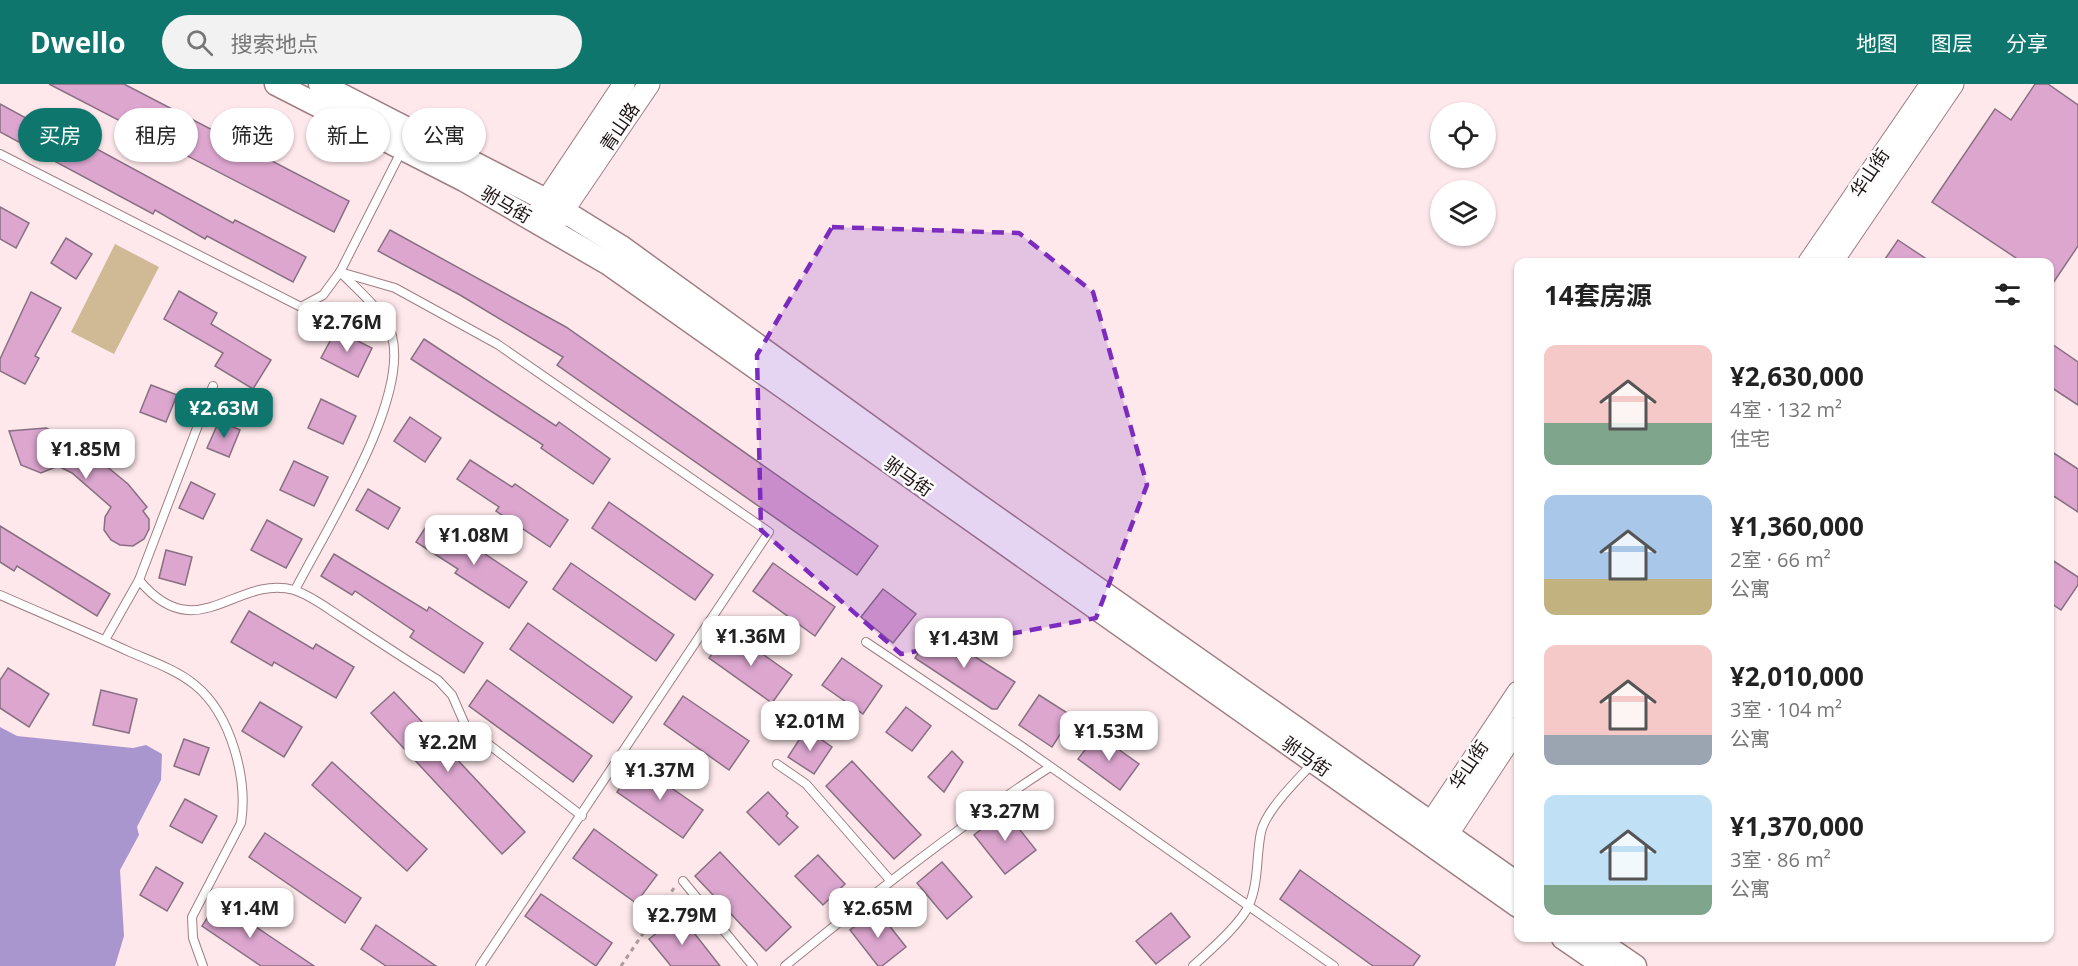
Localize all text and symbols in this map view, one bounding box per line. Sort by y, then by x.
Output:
search box [162,15,582,69]
text: Dwello [30,23,126,61]
icon: search [183,26,216,59]
text: 搜索地点 [231,28,319,58]
text: 地图 [1856,29,1898,57]
text: 图层 [1931,29,1973,57]
text: 分享 [2006,29,2048,57]
street label: 青山路 [594,97,644,156]
map controls [1430,102,1496,246]
button: locate [1430,102,1496,168]
chip: 买房 [18,108,102,162]
chip: 租房 [114,108,198,162]
chip: 筛选 [210,108,294,162]
chip: 新上 [306,108,390,162]
chip: 公寓 [402,108,486,162]
street label: 华山街 [1844,143,1894,202]
street label: 驸马街 [477,180,536,228]
button: layers [1430,180,1496,246]
text: 14套房源 [1544,277,1652,313]
icon: filters [1991,278,2024,311]
pin: ¥2.76M [298,302,396,353]
text: ¥2.76M [312,308,382,335]
text: ¥2,630,000 [1730,358,1864,394]
icon: home [1592,369,1664,441]
pin: ¥2.63M [175,388,273,439]
text: ¥2.63M [189,394,259,421]
text: 4室 · 132 m² [1730,396,1842,423]
text: 住宅 [1730,425,1770,452]
pin: ¥1.85M [37,429,135,480]
text: ¥1.85M [51,435,121,462]
street label: 驸马街 [880,451,938,501]
text: ¥1,360,000 [1730,508,1864,544]
pin: ¥1.08M [425,515,523,566]
icon: home [1592,519,1664,591]
text: ¥1.08M [439,521,509,548]
text: 2室 · 66 m² [1730,546,1831,573]
text: 公寓 [1730,575,1770,602]
pin: ¥1.36M [702,616,800,667]
pin: ¥1.43M [915,618,1013,669]
text: ¥1.36M [716,622,786,649]
text: ¥1.43M [929,624,999,651]
text: ¥2,010,000 [1730,658,1864,694]
icon: home [1592,669,1664,741]
text: 3室 · 104 m² [1730,696,1842,723]
pin: ¥2.01M [761,701,859,752]
text: ¥2.01M [775,707,845,734]
pin: ¥1.53M [1060,711,1158,762]
text: ¥1.53M [1074,717,1144,744]
pin: ¥2.2M [406,722,490,773]
text: 公寓 [1730,725,1770,752]
text: ¥2.2M [419,728,477,755]
street label: 驸马街 [1278,731,1336,781]
street label: 华山街 [1443,735,1493,794]
pin: ¥1.37M [611,750,709,801]
text: ¥1.37M [625,756,695,783]
pin: ¥3.27M [956,791,1054,842]
text: ¥3.27M [970,797,1040,824]
text: ¥1,370,000 [1730,808,1864,844]
icon: home [1592,819,1664,891]
text: 3室 · 86 m² [1730,846,1831,873]
text: 公寓 [1730,875,1770,902]
pin: ¥1.4M [208,888,292,939]
pin: ¥2.65M [829,888,927,939]
text: ¥1.4M [221,894,279,921]
text: ¥2.65M [843,894,913,921]
pin: ¥2.79M [633,895,731,946]
text: ¥2.79M [647,901,717,928]

